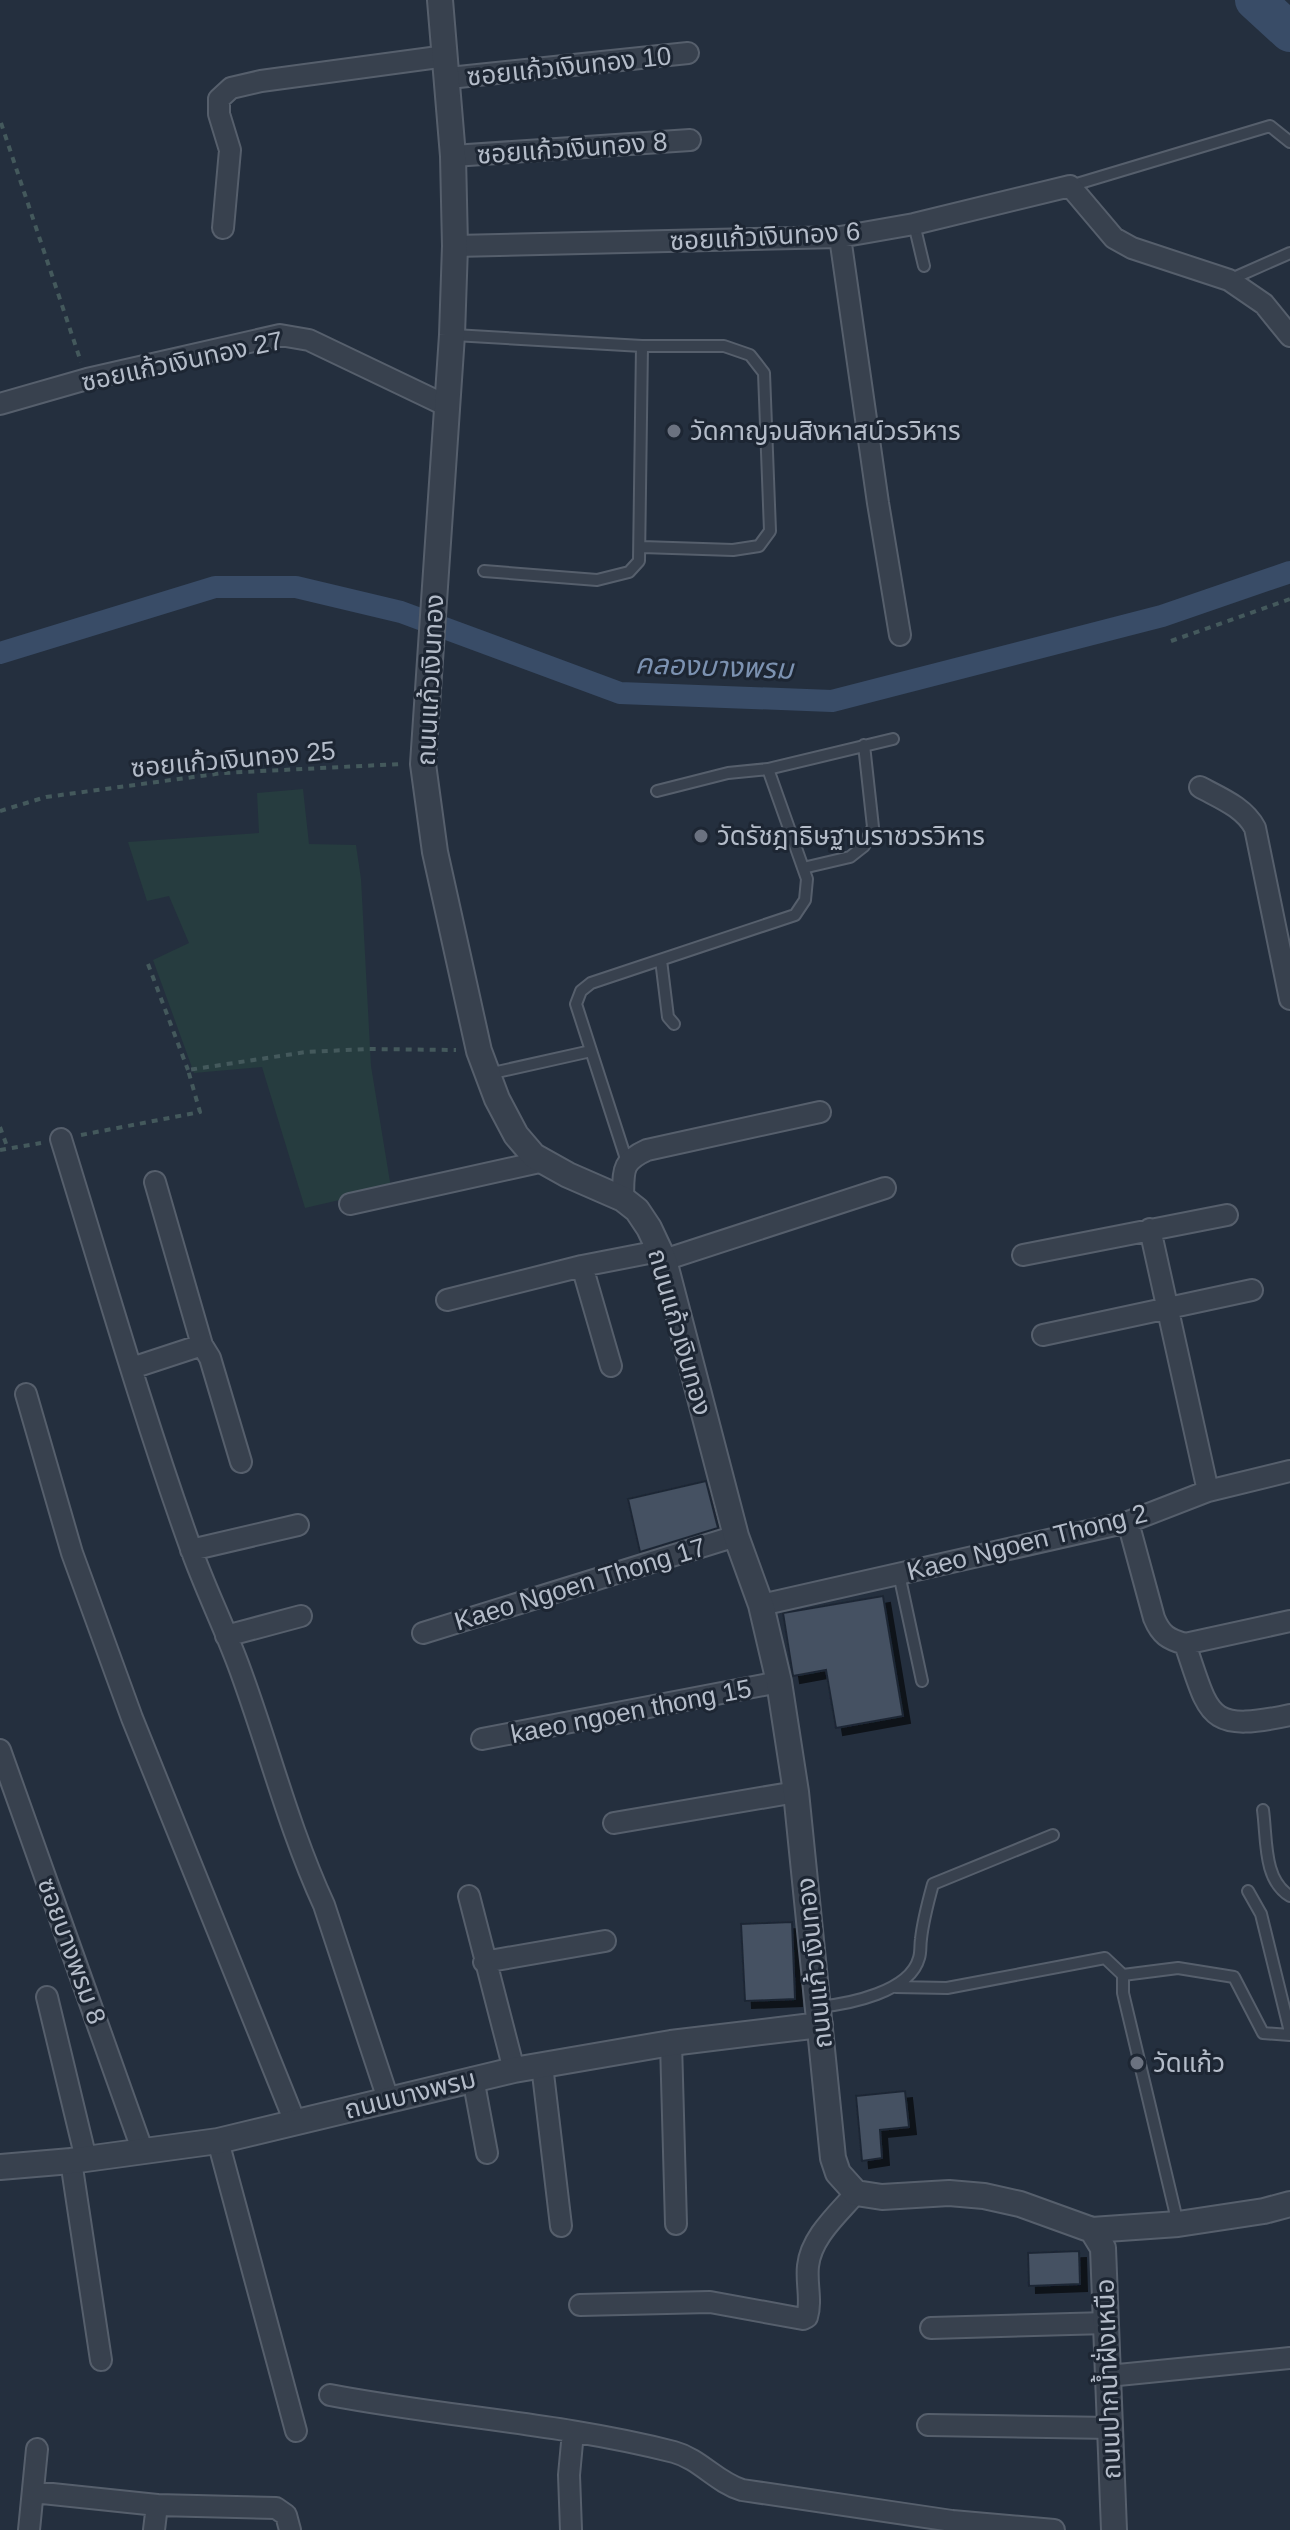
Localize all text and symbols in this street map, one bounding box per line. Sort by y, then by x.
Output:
street label: ซอยแก้วเงินทอง 10 [465,40,673,92]
street label: ซอยแก้วเงินทอง 8 [476,126,668,170]
street label: ซอยแก้วเงินทอง 6 [669,216,861,256]
street label: ซอยแก้วเงินทอง 27 [78,325,286,397]
place label: วัดกาญจนสิงหาสน์วรวิหาร [690,416,961,446]
marker: วัดกาญจนสิงหาสน์วรวิหาร [665,422,683,440]
street label: ถนนแก้วเงินทอง [411,593,449,767]
water label: คลองบางพรม [635,648,795,685]
street label: ซอยแก้วเงินทอง 25 [129,735,337,783]
place label: วัดรัชฎาธิษฐานราชวรวิหาร [717,821,985,851]
marker: วัดรัชฎาธิษฐานราชวรวิหาร [692,827,710,845]
street label: ถนนแก้วเงินทอง [642,1245,718,1419]
street label: Kaeo Ngoen Thong 2 [904,1498,1150,1586]
street label: Kaeo Ngoen Thong 17 [451,1531,709,1637]
street label: kaeo ngoen thong 15 [508,1673,754,1749]
street label: ซอยบางพรม 8 [32,1874,112,2028]
street label: ถนนแก้วเงินทอง [790,1876,838,2050]
place label: วัดแก้ว [1153,2048,1225,2078]
marker: วัดแก้ว [1128,2054,1146,2072]
street label: ถนนบางพรม [341,2063,479,2125]
street label: ถนนปากน้ำฝั่งเหนือ [1087,2278,1126,2480]

